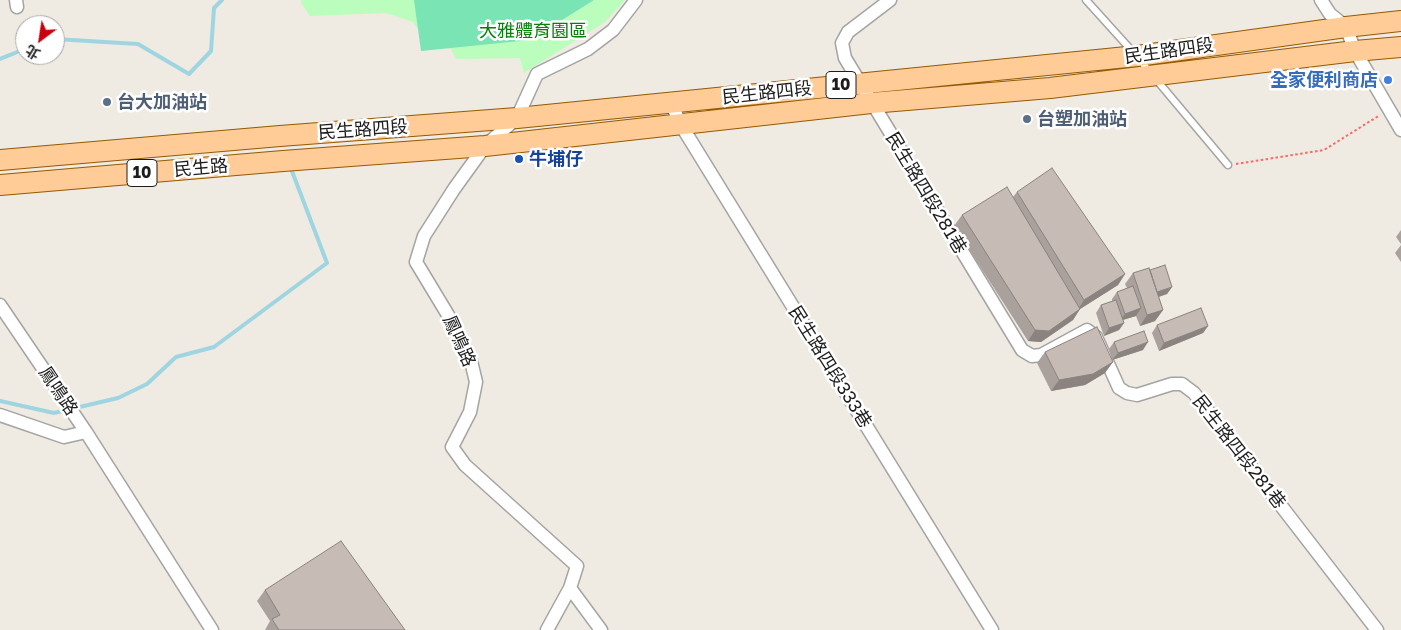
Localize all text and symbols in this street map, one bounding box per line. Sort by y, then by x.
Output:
north arrow [15,15,65,65]
park label: 大雅體育園區 [479,20,587,42]
street label: 民生路四段 [1123,34,1215,68]
text: 北 [22,42,43,63]
place label: 全家便利商店 [1270,69,1378,91]
road number: 10 [826,72,856,98]
marker: 全家便利商店 [1382,74,1394,86]
street label: 民生路四段 [721,78,813,108]
place label: 台大加油站 [117,91,207,113]
marker: 台大加油站 [101,96,113,108]
place label: 台塑加油站 [1037,108,1127,130]
marker: 台塑加油站 [1021,113,1033,125]
street label: 民生路四段 [317,116,409,144]
street label: 民生路四段281巷 [881,128,971,258]
place label: 牛埔仔 [529,148,583,170]
marker: 牛埔仔 [513,153,525,165]
street label: 民生路 [173,155,229,181]
road number: 10 [127,160,157,187]
street label: 民生路四段333巷 [784,302,876,432]
street label: 鳳鳴路 [438,312,480,370]
street label: 鳳鳴路 [34,363,82,419]
street label: 民生路四段281巷 [1188,391,1290,513]

